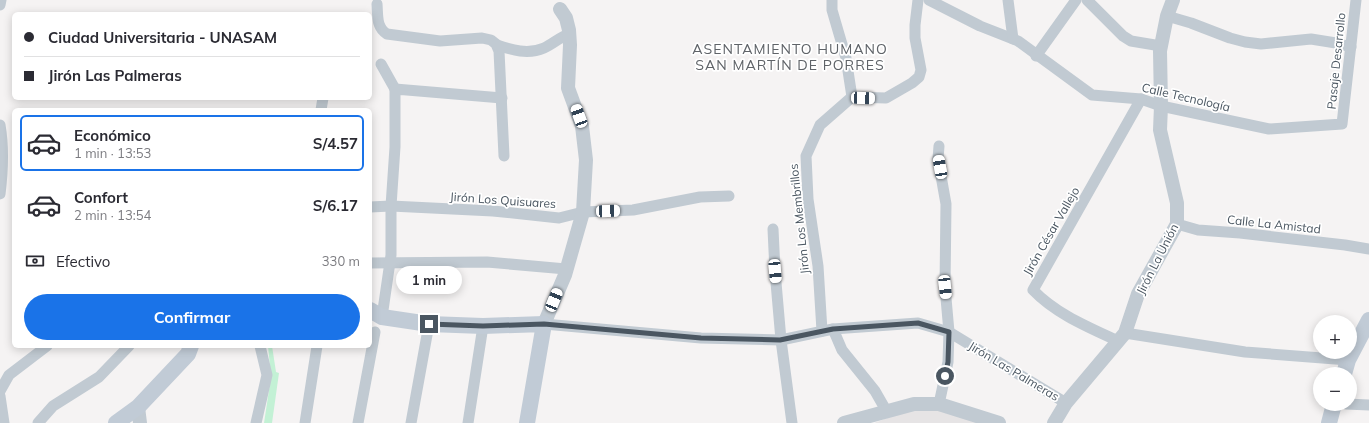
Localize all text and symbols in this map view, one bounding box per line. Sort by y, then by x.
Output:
street label: Pasaje Desarrollo [1323,12,1349,110]
text: Ciudad Universitaria - UNASAM [48,28,277,47]
district label: ASENTAMIENTO HUMANO SAN MARTÍN DE PORRES [692,40,888,74]
text: Jirón Las Palmeras [48,66,182,85]
street label: Calle Tecnología [1140,80,1232,114]
car [851,92,875,104]
car [569,103,589,129]
icon: car [26,125,62,161]
text: Económico [74,126,151,145]
text: S/4.57 [313,134,358,153]
text: 1 min · 13:53 [74,145,151,161]
car [932,154,948,180]
street label: Jirón Los Membrillos [786,163,812,275]
street label: Jirón César Vallejo [1020,184,1083,278]
icon: car [26,187,62,223]
text: Confort [74,188,128,207]
street label: Jirón Los Quisuares [449,189,557,211]
text: S/6.17 [313,196,358,215]
car [596,205,620,217]
text: 2 min · 13:54 [74,207,151,223]
street label: Calle La Amistad [1226,212,1322,236]
street label: Jirón La Unión [1133,221,1181,297]
icon: cash [24,250,46,272]
text: Efectivo [56,252,110,271]
text: 330 m [322,253,360,269]
car [768,259,782,283]
callout: 1 min [396,266,462,294]
text: 1 min [412,272,446,288]
car [938,274,952,300]
car [544,287,564,313]
button: Confirmar [24,294,360,340]
route end [420,315,438,333]
map controls [1313,315,1357,411]
button: + [1313,315,1357,359]
street label: Jirón Las Palmeras [966,338,1062,404]
route start [936,367,954,385]
button: − [1313,367,1357,411]

